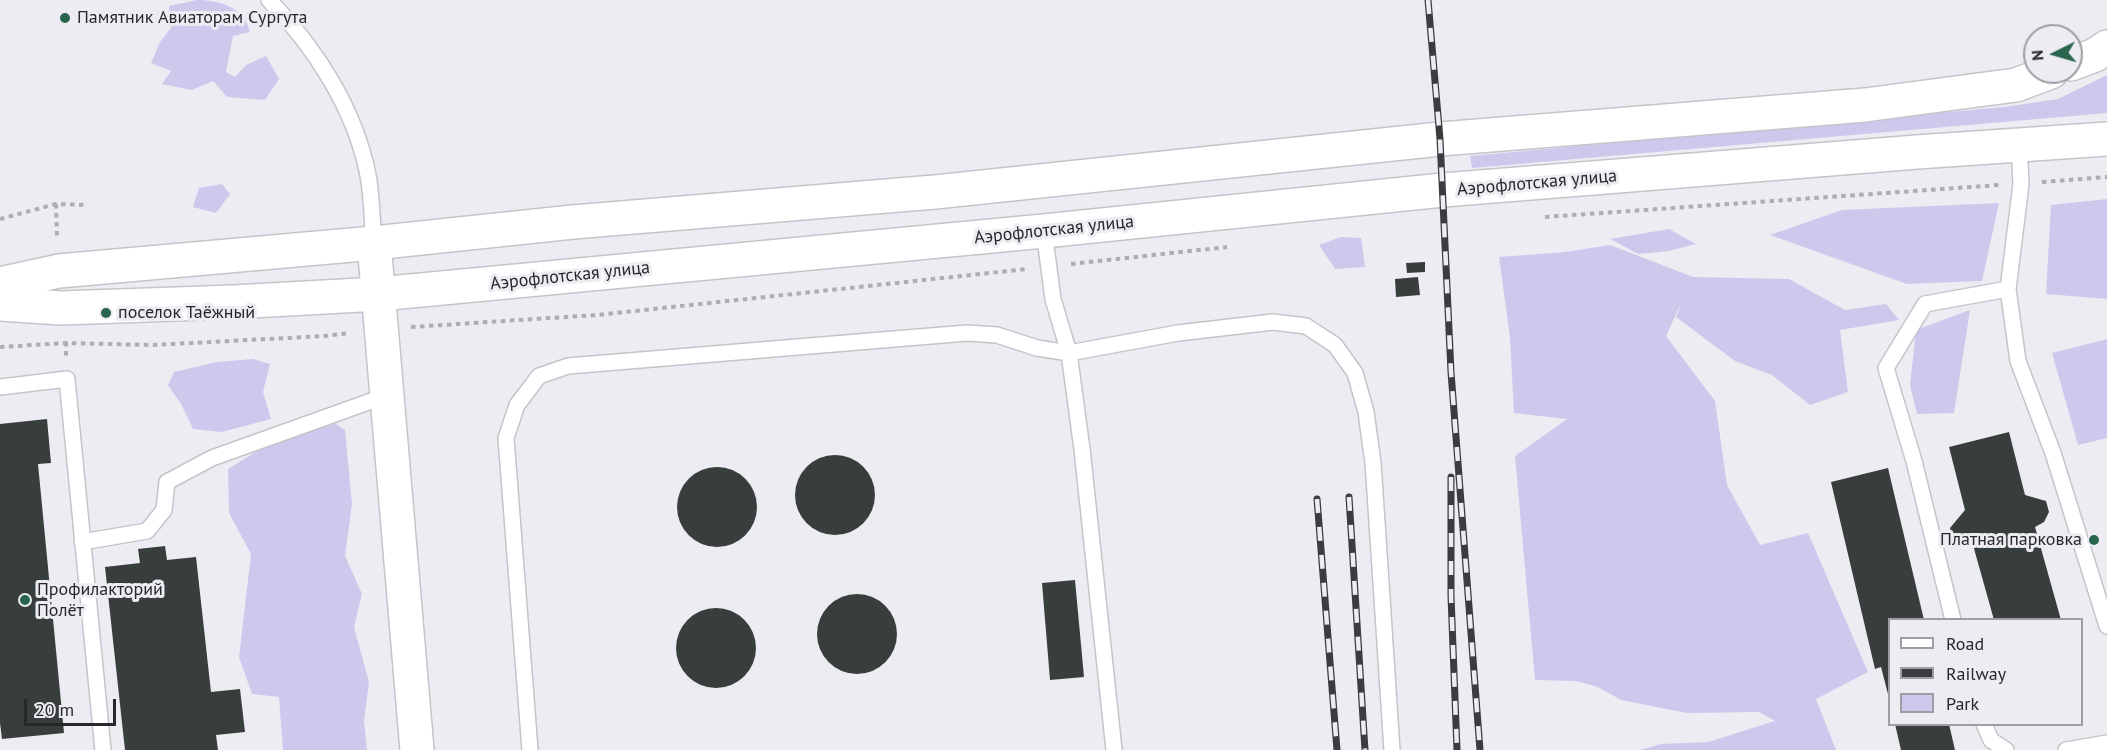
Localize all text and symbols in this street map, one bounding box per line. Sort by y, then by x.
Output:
place label: Памятник Авиаторам Сургута [77,7,307,29]
marker: Памятник Авиаторам Сургута [58,11,72,25]
north arrow [2023,24,2083,84]
text: N [2027,49,2047,62]
street label: Аэрофлотская улица [1456,165,1618,201]
street label: Аэрофлотская улица [973,211,1135,249]
street label: Аэрофлотская улица [489,257,651,295]
place label: поселок Таёжный [118,302,255,324]
marker: поселок Таёжный [99,306,113,320]
place label: Платная парковка [1940,529,2082,551]
marker: Платная парковка [2087,533,2101,547]
place label: Профилакторий Полёт [37,579,163,622]
marker: Профилакторий Полёт [18,593,32,607]
legend [1888,618,2083,726]
text: Road [1946,632,1984,655]
text: Railway [1946,662,2006,685]
scale bar [27,687,118,725]
text: Park [1946,692,1979,715]
text: 20 m [35,698,74,721]

